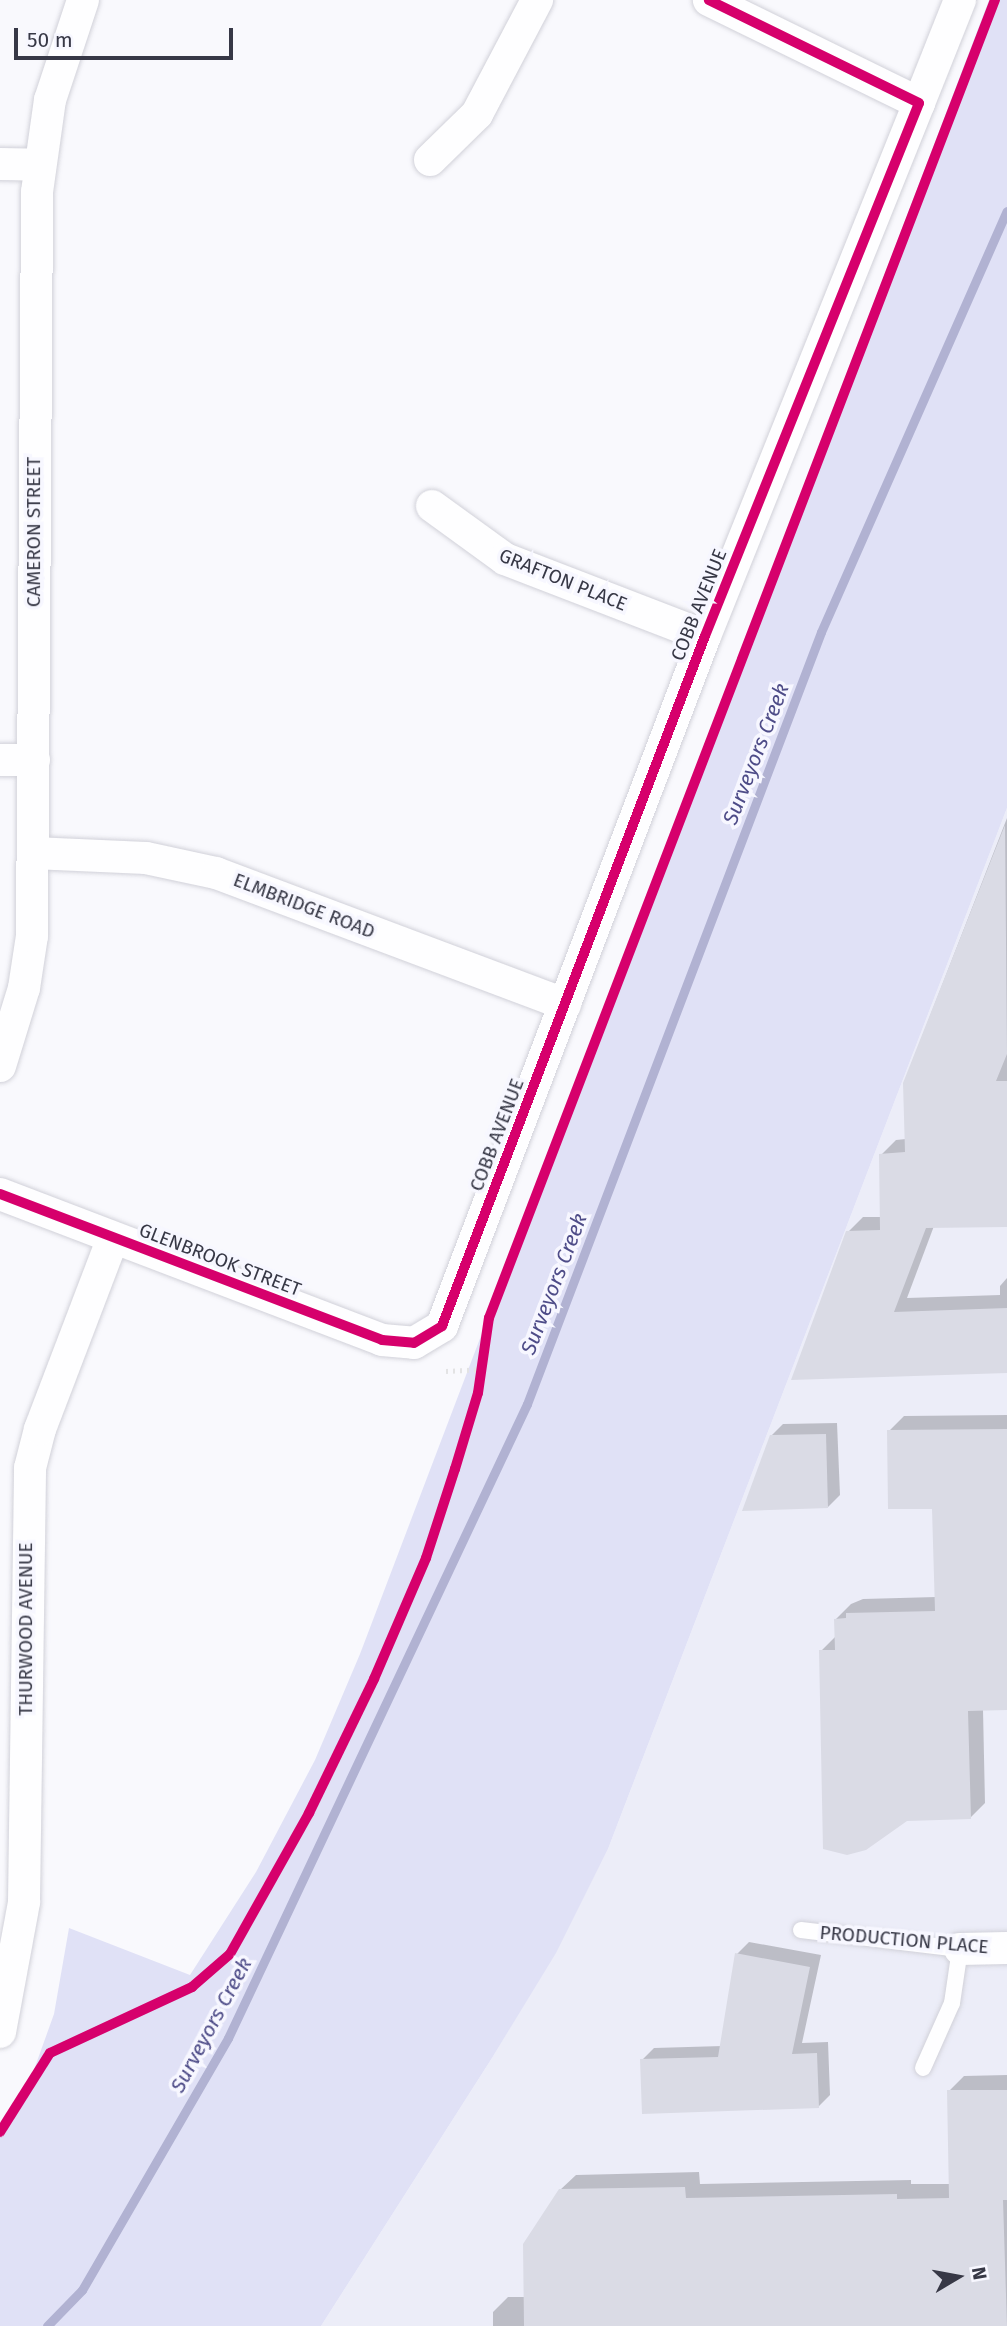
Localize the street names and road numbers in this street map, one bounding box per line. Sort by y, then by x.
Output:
street label: CAMERON STREET [23,457,45,607]
street label: GRAFTON PLACE [496,544,630,616]
street label: COBB AVENUE [666,546,732,664]
street label: ELMBRIDGE ROAD [230,869,378,943]
street label: COBB AVENUE [465,1076,529,1194]
street label: GLENBROOK STREET [136,1219,304,1301]
street label: THURWOOD AVENUE [15,1542,37,1716]
street label: PRODUCTION PLACE [819,1921,989,1959]

